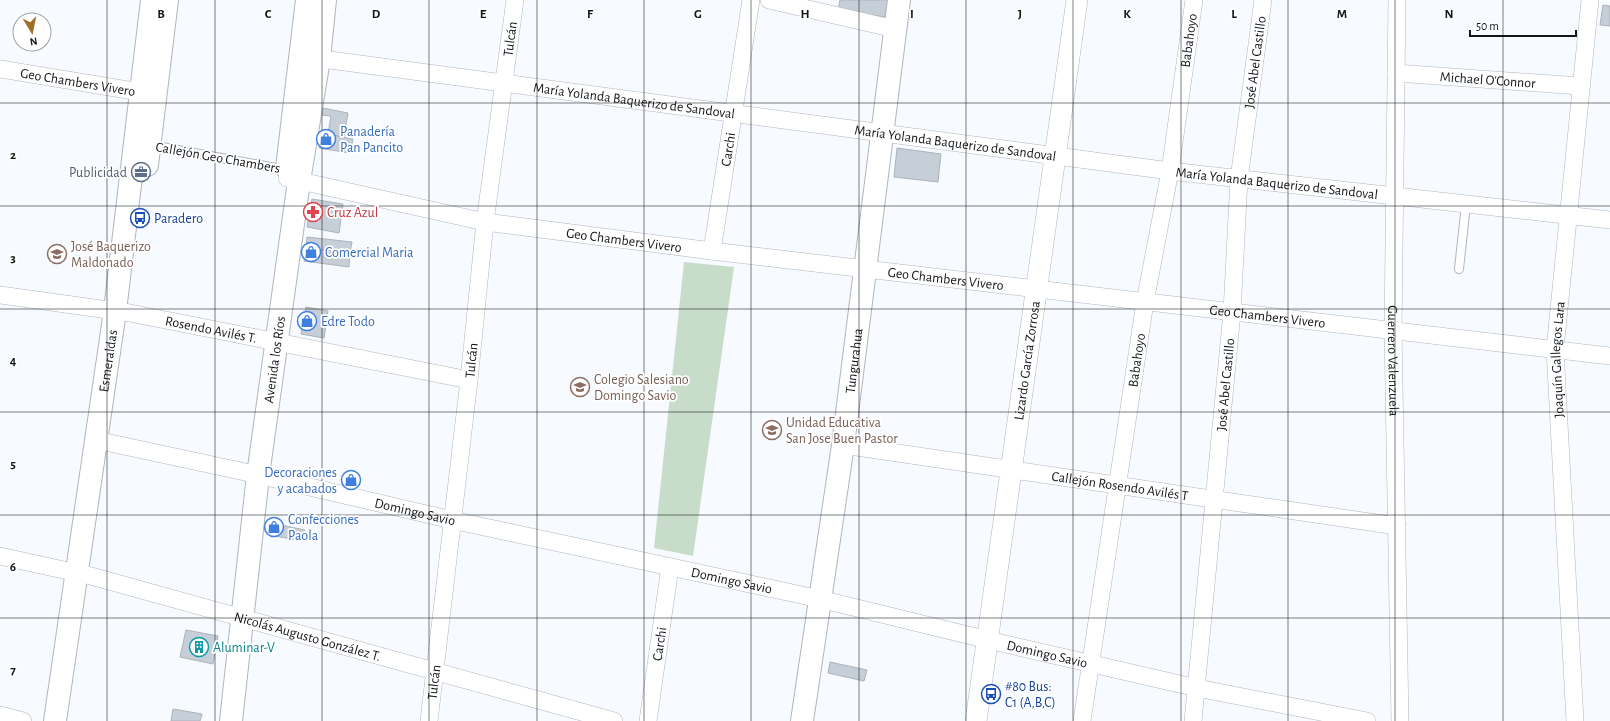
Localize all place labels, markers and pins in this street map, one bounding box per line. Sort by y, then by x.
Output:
place label: Panadería Pan Pancito [340,125,403,155]
shop icon: Panadería Pan Pancito [315,128,337,150]
office icon: Publicidad [130,161,152,183]
place label: Publicidad [69,166,127,180]
pharmacy icon: Cruz Azul [302,201,324,223]
place label: Cruz Azul [327,206,378,220]
bus stop icon: Paradero [129,207,151,229]
place label: Paradero [154,212,203,226]
place label: José Baquerizo Maldonado [71,240,151,270]
shop icon: Comercial Maria [300,241,322,263]
school or university icon: José Baquerizo Maldonado [46,243,68,265]
place label: Comercial Maria [325,246,414,260]
shop icon: Edre Todo [296,310,318,332]
place label: Edre Todo [321,315,375,329]
place label: Colegio Salesiano Domingo Savio [594,373,689,403]
school or university icon: Colegio Salesiano Domingo Savio [569,376,591,398]
place label: Unidad Educativa San Jose Buen Pastor [786,416,898,446]
school or university icon: Unidad Educativa San Jose Buen Pastor [761,419,783,441]
place label: Decoraciones y acabados [264,466,337,496]
shop icon: Decoraciones y acabados [340,469,362,491]
place label: Confecciones Paola [288,513,359,543]
shop icon: Confecciones Paola [263,516,285,538]
building icon: Aluminar-V [188,636,210,658]
place label: Aluminar-V [213,641,275,655]
place label: #80 Bus: C1 (A,B,C) [1005,680,1056,710]
bus stop icon: #80 Bus: C1 (A,B,C) [980,683,1002,705]

